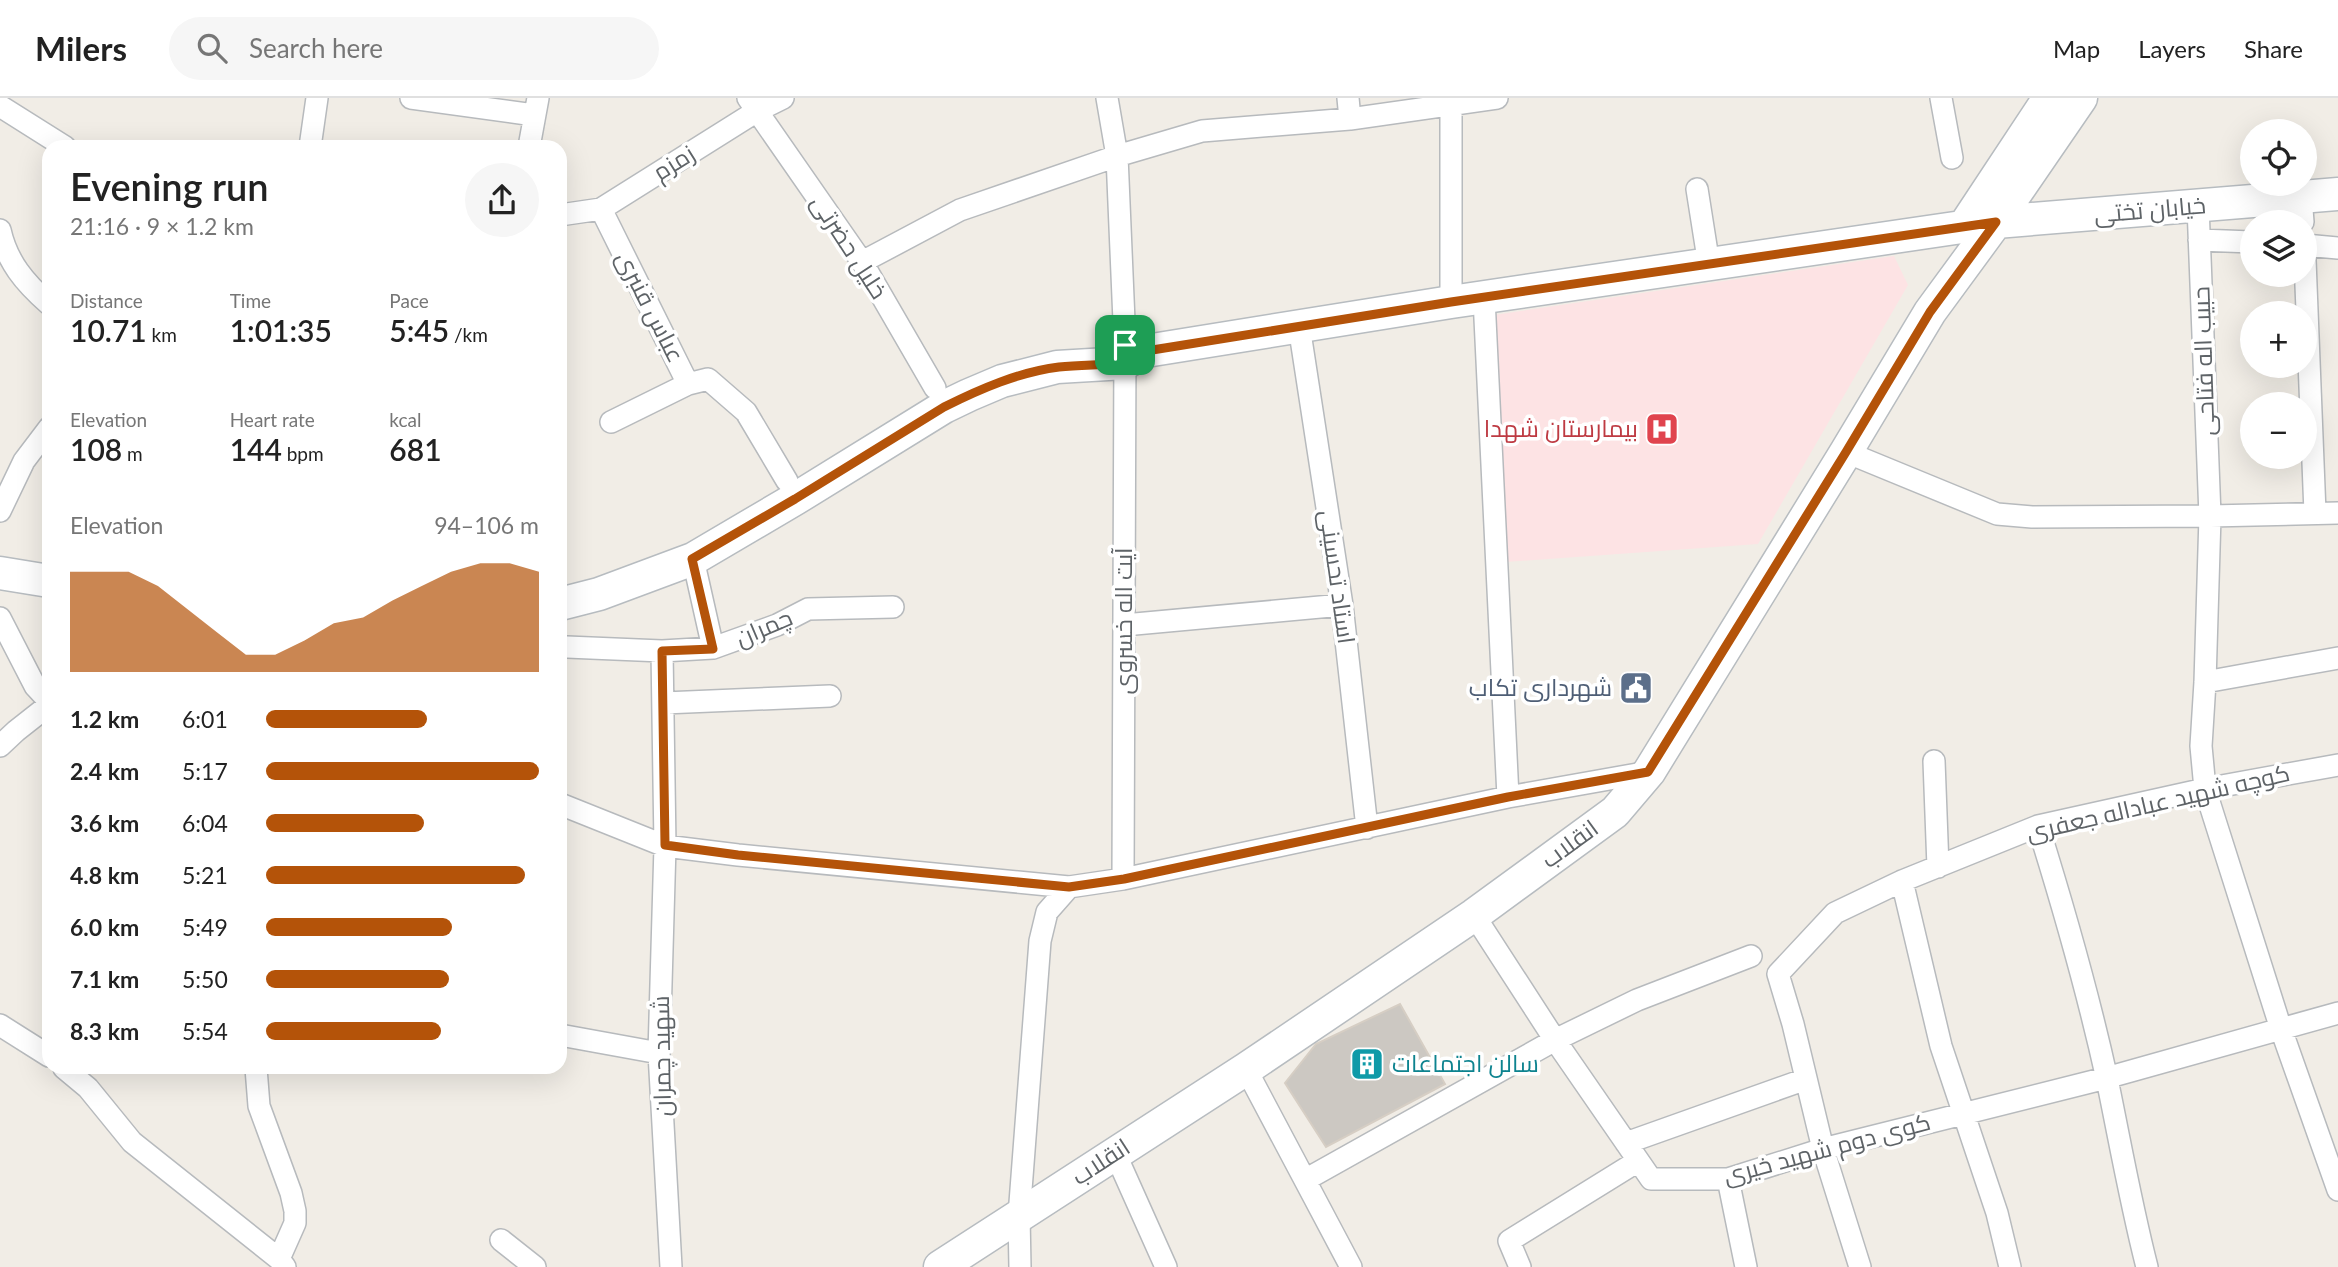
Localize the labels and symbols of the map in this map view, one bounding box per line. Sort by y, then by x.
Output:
street label: زمزم [647,138,701,188]
street label: خلیل حضرتی [805,189,895,304]
street label: خیابان تختی [2093,189,2207,229]
street label: عباس قنبری [610,246,692,367]
street label: حبیب اله فتاحی [2185,286,2221,436]
pin [1095,315,1155,375]
hospital icon: بیمارستان شهدا [1643,410,1681,448]
place label: بیمارستان شهدا [1484,413,1638,443]
street label: استاد تحسینی [1314,508,1362,646]
street label: آیت اله خسروی [1108,547,1138,695]
street label: چمران [731,602,797,654]
public building icon: شهرداری تکاب [1617,669,1655,707]
place label: شهرداری تکاب [1469,672,1612,702]
street label: کوچه شهید عباداله جعفری [2023,757,2293,849]
street label: انقلاب [1535,812,1603,873]
street label: شهید چمران [645,995,679,1117]
building icon: سالن اجتماعات [1348,1045,1386,1083]
place label: سالن اجتماعات [1392,1048,1539,1078]
street label: کوی دوم شهید خیری [1720,1106,1934,1192]
street label: انقلاب [1066,1131,1135,1190]

